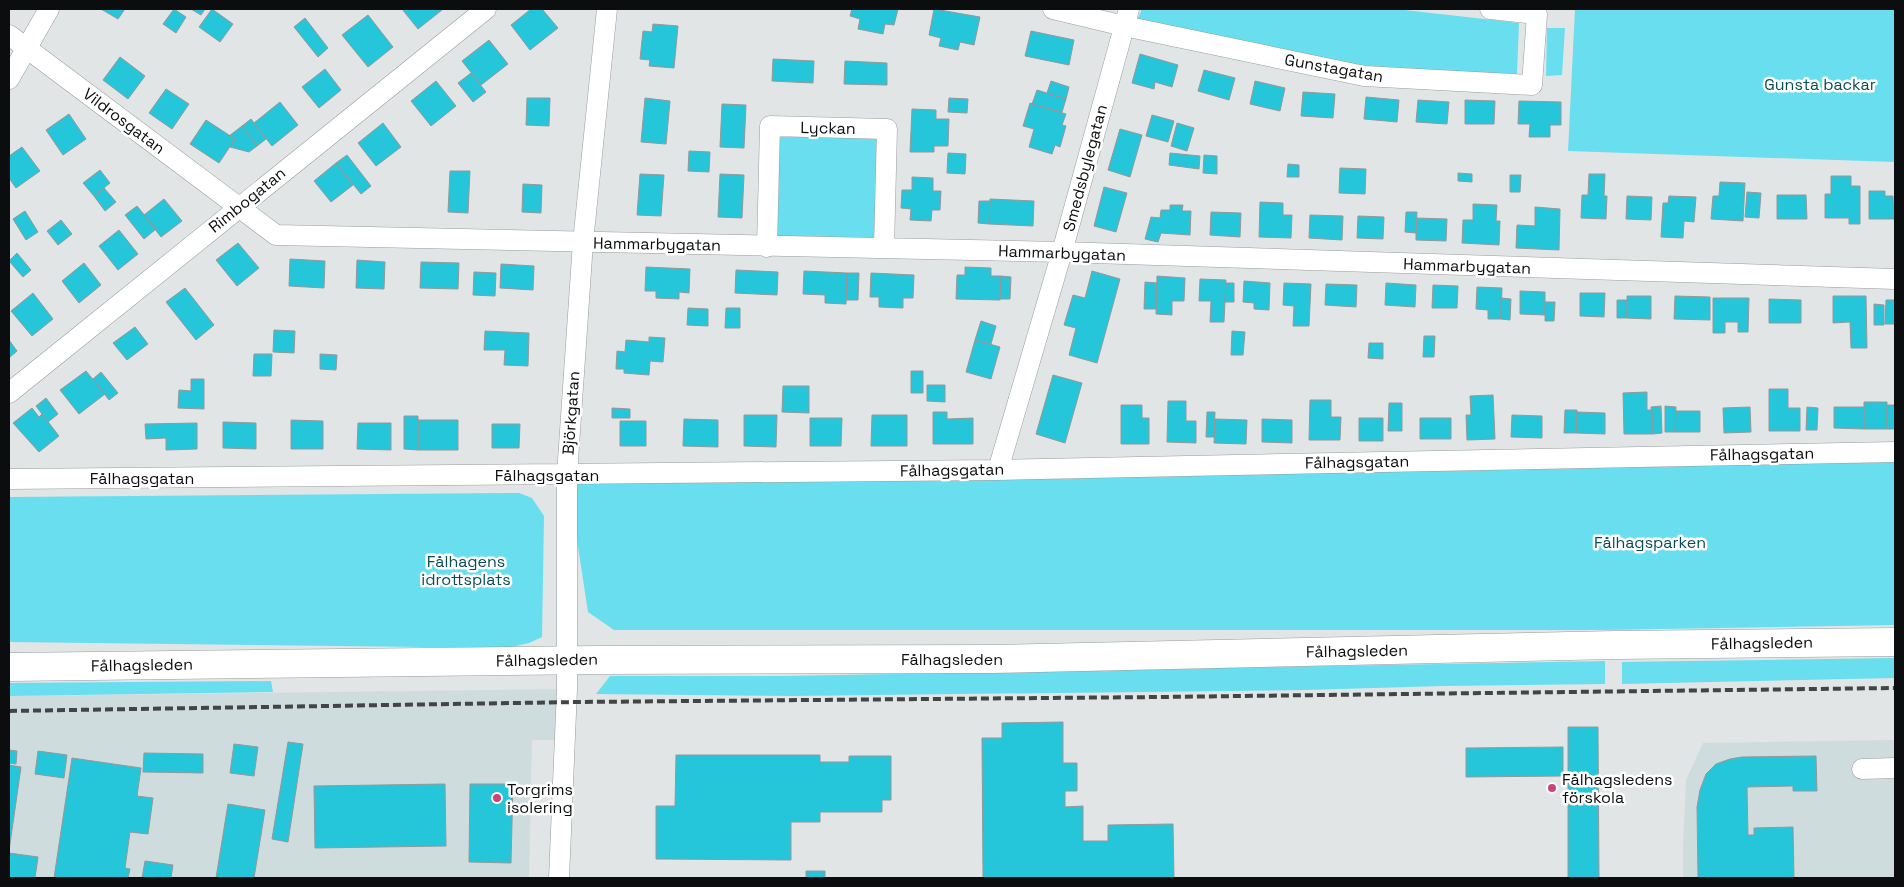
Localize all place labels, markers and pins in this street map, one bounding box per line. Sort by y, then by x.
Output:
place label: Fålhagsledens förskola [1562,769,1673,808]
place label: Torgrims isolering [507,779,573,818]
marker: Fålhagsledens förskola [1546,782,1558,794]
marker: Torgrims isolering [491,792,503,804]

